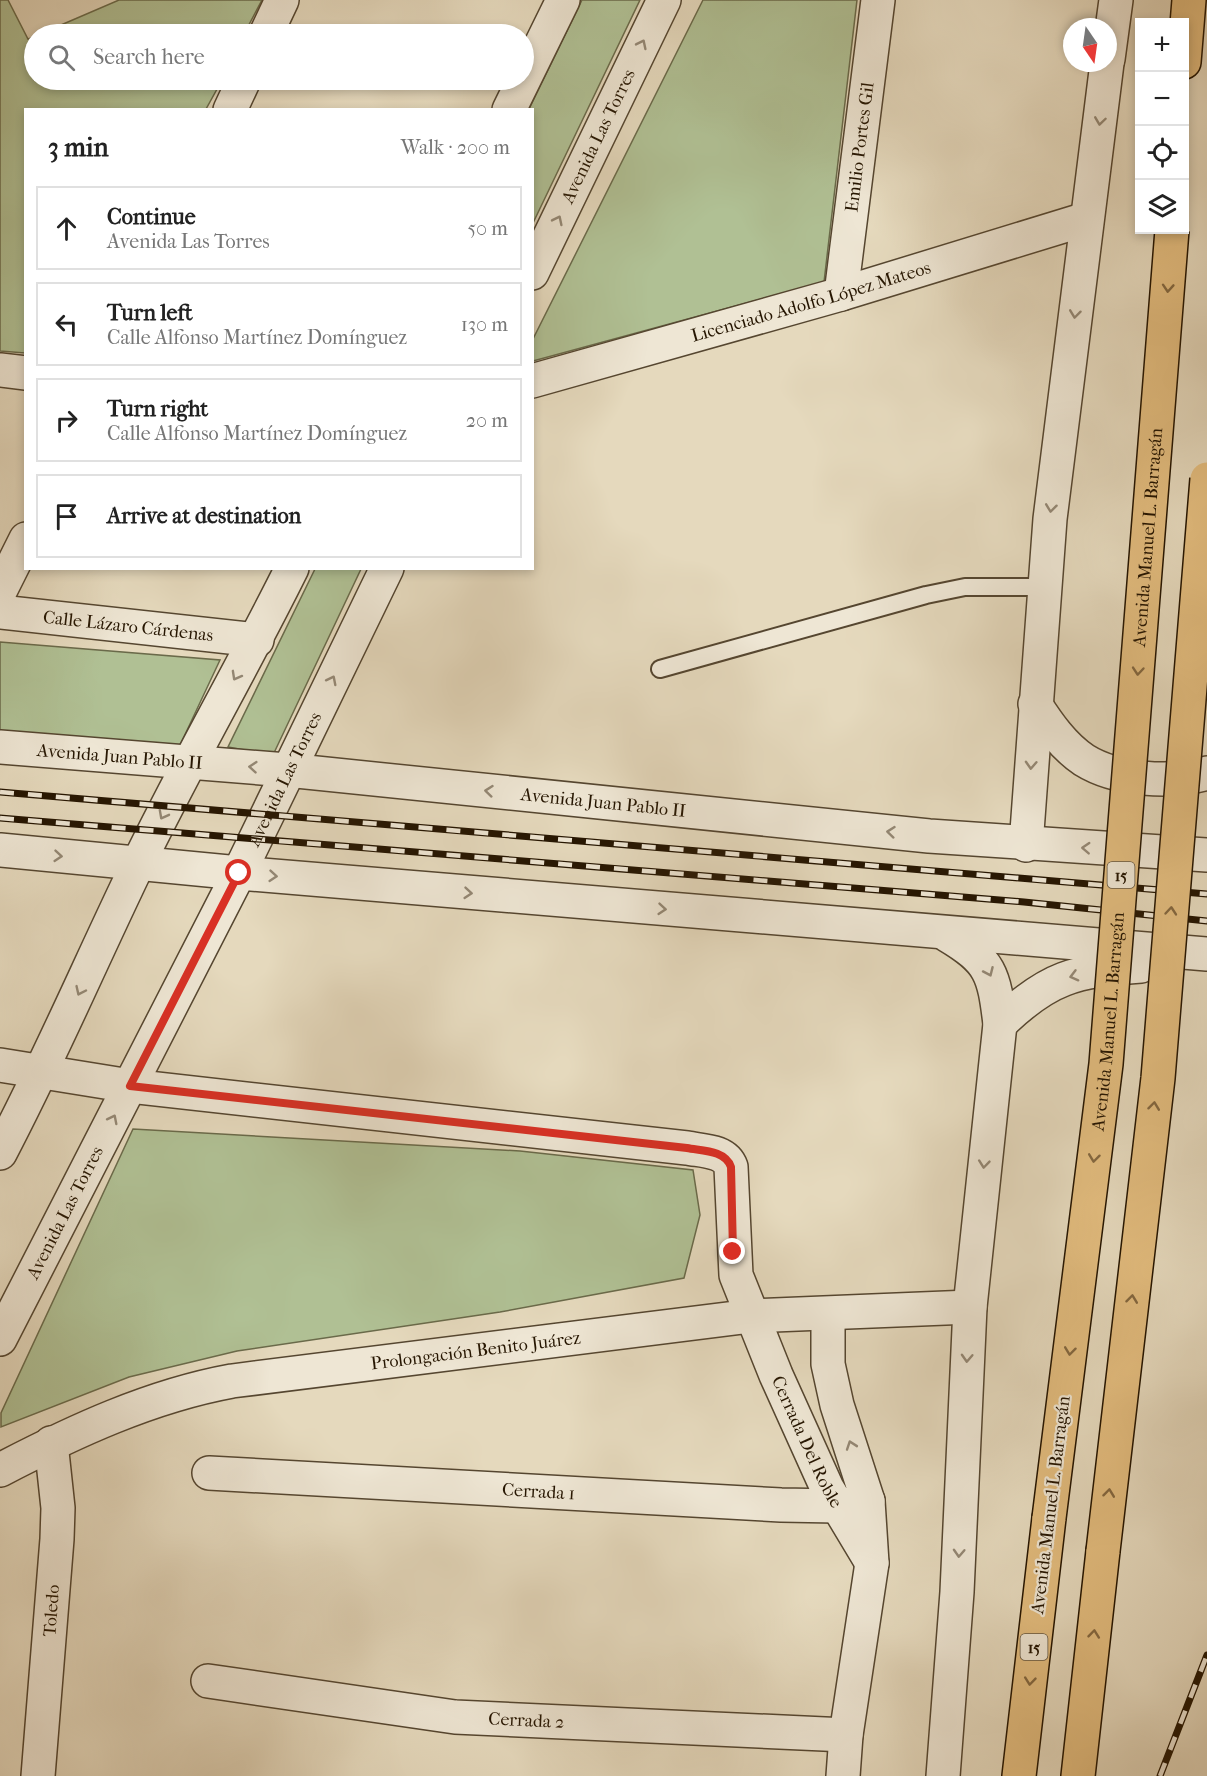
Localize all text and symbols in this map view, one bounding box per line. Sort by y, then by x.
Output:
north arrow [1063,18,1117,72]
map controls [1135,18,1189,234]
button: + [1135,18,1189,72]
search box [24,24,534,90]
one-way arrow [635,40,647,51]
icon: search [45,41,78,74]
text: Search here [93,44,205,70]
street label: Avenida Las Torres [556,65,640,208]
button: − [1135,72,1189,126]
street label: Emilio Portes Gil [841,81,878,213]
one-way arrow [1094,116,1106,126]
button: locate [1135,126,1189,180]
text: 3 min [48,132,109,163]
text: Walk · 200 m [401,136,510,159]
button: layers [1135,180,1189,234]
text: Continue [107,204,196,230]
icon: ahead [50,212,83,245]
one-way arrow [550,216,562,227]
text: 50 m [467,217,508,240]
text: Avenida Las Torres [107,230,270,253]
street label: Licenciado Adolfo López Mateos [689,257,933,346]
one-way arrow [1162,283,1175,292]
text: Turn left [107,300,193,326]
icon: left [50,308,83,341]
one-way arrow [1069,310,1081,319]
text: 130 m [461,313,508,336]
text: Calle Alfonso Martínez Domínguez [107,326,407,349]
text: Turn right [107,396,208,422]
icon: right [50,404,83,437]
text: 20 m [466,409,508,432]
text: Calle Alfonso Martínez Domínguez [107,422,407,445]
street label: Avenida Manuel L. Barragán [1128,426,1167,649]
icon: arrive [50,500,83,533]
text: Arrive at destination [107,503,301,529]
one-way arrow [1046,503,1058,513]
street label: Calle Lázaro Cárdenas [42,606,215,646]
one-way arrow [1131,666,1144,675]
one-way arrow [232,670,243,681]
one-way arrow [324,676,336,687]
street label: Avenida Las Torres [243,708,326,851]
street label: Avenida Juan Pablo II [35,739,203,774]
one-way arrow [248,761,257,774]
one-way arrow [1025,761,1038,770]
street label: Avenida Juan Pablo II [519,783,687,821]
one-way arrow [484,785,493,798]
one-way arrow [159,809,170,819]
one-way arrow [887,826,896,839]
one-way arrow [1081,842,1090,855]
one-way arrow [54,849,63,862]
route start [225,859,251,885]
road number: 15 [1108,862,1134,888]
one-way arrow [269,869,278,882]
one-way arrow [463,886,472,899]
one-way arrow [657,903,666,916]
one-way arrow [1165,907,1178,916]
street label: Avenida Manuel L. Barragán [1087,911,1129,1133]
one-way arrow [981,965,993,976]
one-way arrow [1069,968,1079,981]
one-way arrow [75,985,87,996]
one-way arrow [1148,1101,1160,1110]
one-way arrow [106,1115,117,1125]
street label: Avenida Las Torres [22,1142,108,1284]
one-way arrow [1089,1153,1101,1162]
one-way arrow [978,1160,991,1169]
route end [719,1238,745,1264]
one-way arrow [1125,1295,1138,1304]
street label: Prolongación Benito Juárez [370,1327,582,1374]
one-way arrow [1064,1347,1076,1356]
one-way arrow [961,1354,974,1363]
street label: Cerrada Del Roble [767,1373,847,1512]
street label: Avenida Manuel L. Barragán [1027,1394,1075,1616]
one-way arrow [846,1440,858,1451]
street label: Cerrada 1 [501,1479,576,1504]
one-way arrow [1103,1489,1115,1498]
one-way arrow [952,1549,965,1558]
street label: Toledo [39,1584,64,1637]
one-way arrow [1087,1630,1100,1639]
road number: 15 [1020,1634,1048,1660]
one-way arrow [1024,1676,1037,1685]
street label: Cerrada 2 [488,1708,565,1733]

